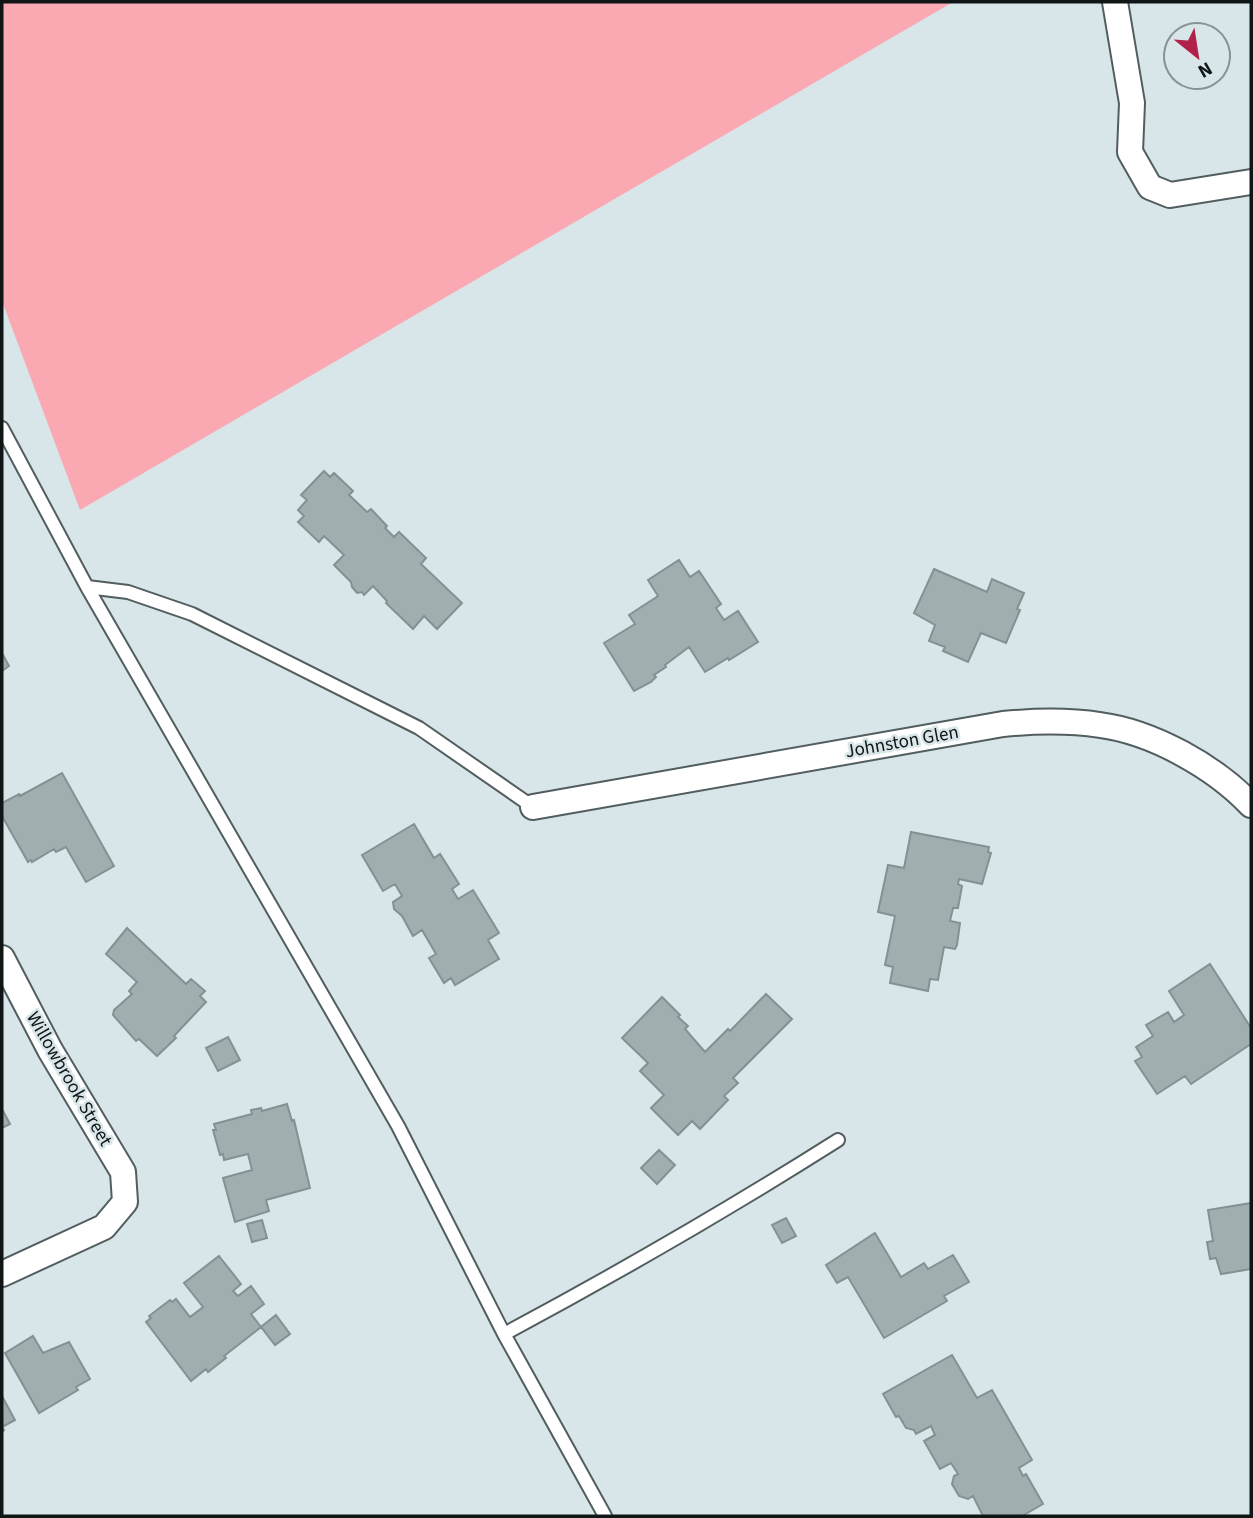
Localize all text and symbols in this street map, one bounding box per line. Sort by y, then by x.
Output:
north arrow [1162,21,1232,91]
text: N [1193,55,1217,84]
street label: Johnston Glen [843,719,961,765]
street label: Willowbrook Street [19,1007,119,1152]

